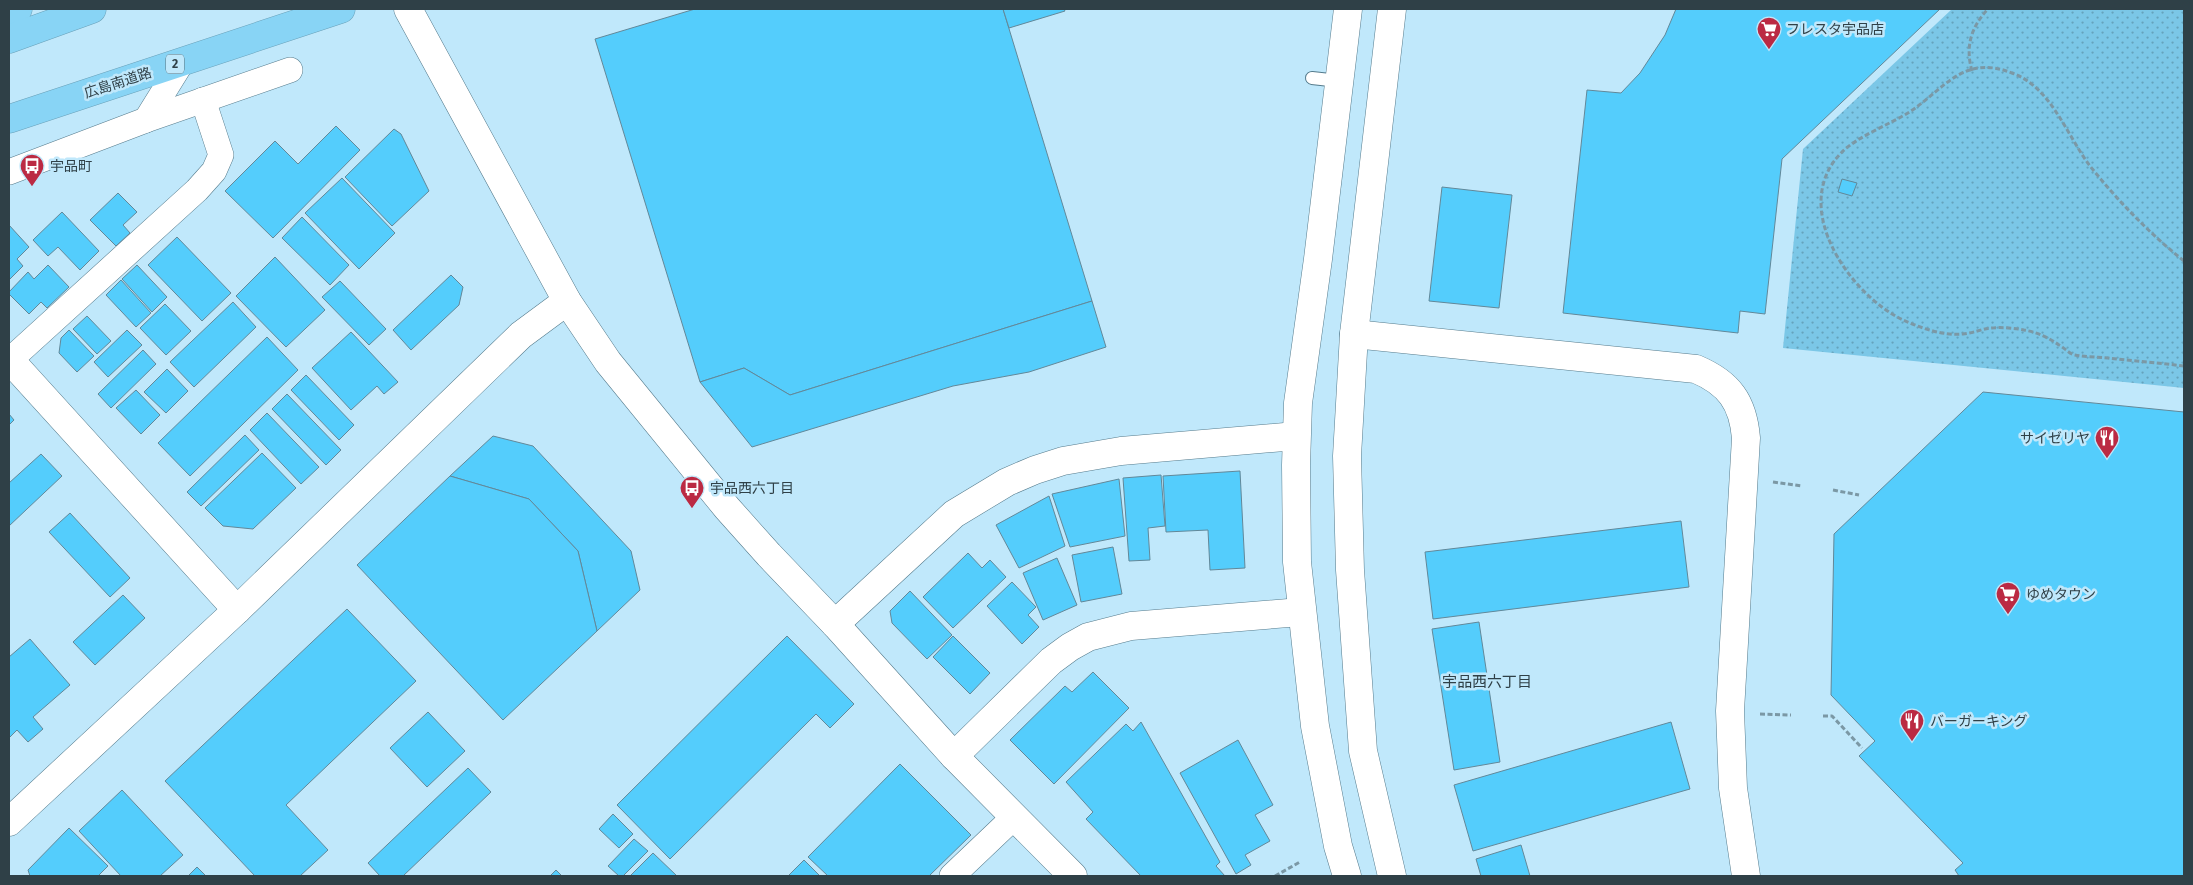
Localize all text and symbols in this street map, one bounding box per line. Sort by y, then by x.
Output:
supermarket icon: フレスタ宇品店 [1756,16,1782,50]
place label: フレスタ宇品店 [1786,21,1884,38]
road number: 2 [166,54,184,74]
street label: 広島南道路 [82,64,154,102]
bus stop icon: 宇品町 [19,153,45,187]
place label: 宇品町 [50,158,92,175]
restaurant icon: サイゼリヤ [2094,425,2120,459]
place label: サイゼリヤ [2020,430,2090,447]
bus stop icon: 宇品西六丁目 [679,475,705,509]
place label: 宇品西六丁目 [710,480,794,497]
supermarket icon: ゆめタウン [1995,581,2021,615]
place label: ゆめタウン [2026,586,2096,603]
district label: 宇品西六丁目 [1442,673,1532,691]
restaurant icon: バーガーキング [1899,708,1925,742]
place label: バーガーキング [1930,713,2028,730]

